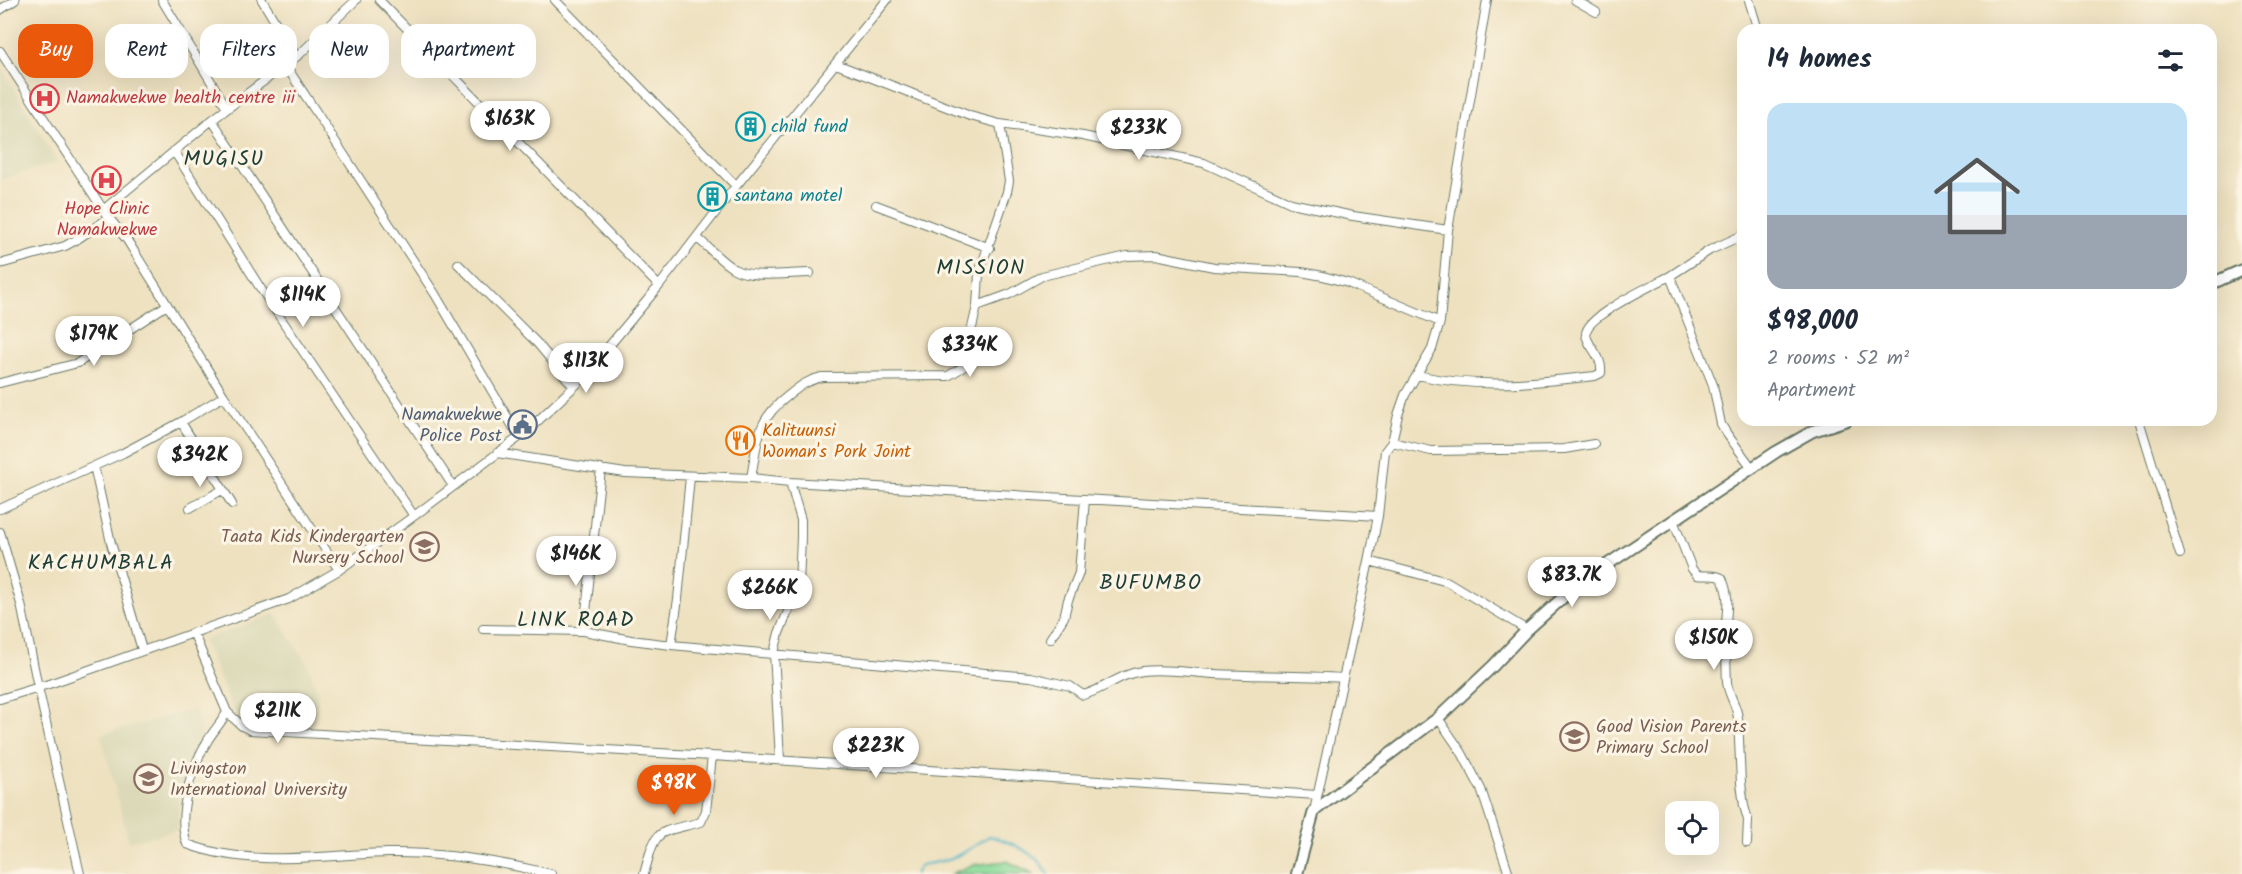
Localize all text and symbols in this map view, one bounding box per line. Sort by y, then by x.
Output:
chip: Buy [18,24,93,78]
chip: Rent [105,24,188,78]
chip: Filters [200,24,297,78]
chip: New [309,24,389,78]
chip: Apartment [401,24,536,78]
text: 14 homes [1767,39,1872,81]
icon: filters [2154,44,2187,77]
hospital icon: Namakwekwe health centre iii [29,82,61,114]
place label: Namakwekwe health centre iii [66,84,296,113]
pin: $163K [468,101,552,152]
text: $163K [484,104,536,136]
pin: $233K [1097,110,1181,161]
building icon: child fund [734,111,766,143]
place label: child fund [771,113,849,142]
text: $233K [1110,113,1168,145]
icon: home [1923,142,2031,250]
district label: MUGISU [183,143,265,176]
hospital icon: Hope Clinic Namakwekwe [91,164,123,196]
building icon: santana motel [697,180,729,212]
place label: santana motel [734,182,843,211]
place label: Hope Clinic Namakwekwe [57,195,157,245]
district label: MISSION [936,252,1026,285]
pin: $114K [261,277,345,328]
text: $114K [280,280,326,312]
text: $98,000 [1767,301,1858,343]
pin: $179K [52,316,136,367]
text: $179K [69,319,119,351]
pin: $334K [928,327,1012,378]
text: $334K [942,330,998,362]
pin: $113K [544,343,628,394]
text: 2 rooms · 52 m² [1767,343,1909,375]
text: $113K [563,346,609,378]
text: Apartment [1767,375,1856,407]
place label: Namakwekwe Police Post [401,401,503,451]
public building icon: Namakwekwe Police Post [507,409,539,441]
place label: Kalituunsi Woman's Pork Joint [762,417,912,467]
restaurant icon: Kalituunsi Woman's Pork Joint [725,425,757,457]
pin: $342K [158,437,242,488]
text: $342K [171,440,229,472]
place label: Taata Kids Kindergarten Nursery School [221,523,405,573]
school or university icon: Taata Kids Kindergarten Nursery School [409,531,441,563]
pin: $146K [534,536,618,587]
text: $146K [550,539,602,571]
district label: KACHUMBALA [28,547,174,580]
pin: $83.7K [1523,557,1621,608]
text: $83.7K [1542,560,1602,592]
district label: BUFUMBO [1100,567,1202,600]
pin: $266K [728,570,812,621]
text: $266K [741,573,799,605]
district label: LINK ROAD [517,604,635,637]
pin: $150K [1672,620,1756,671]
text: $150K [1689,623,1739,655]
pin: $211K [236,693,320,744]
text: $211K [254,696,302,728]
place label: Good Vision Parents Primary School [1596,713,1747,763]
school or university icon: Good Vision Parents Primary School [1559,721,1591,753]
pin: $223K [834,728,918,779]
text: $223K [847,731,905,763]
place label: Livingston International University [170,755,348,805]
school or university icon: Livingston International University [133,763,165,795]
pin: $98K [638,765,710,816]
text: $98K [651,768,697,800]
map controls [1665,801,1719,855]
button: locate [1665,801,1719,855]

